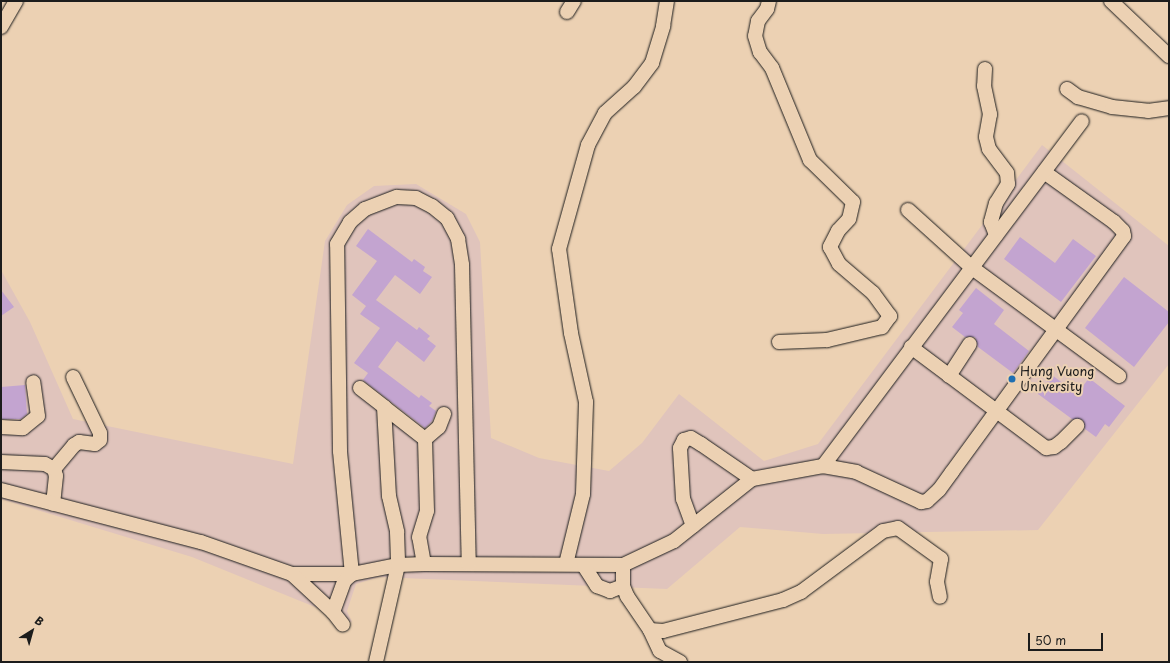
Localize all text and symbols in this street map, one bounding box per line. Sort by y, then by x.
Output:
place label: Hung Vuong University [1020,364,1095,395]
marker: Hung Vuong University [1007,374,1017,384]
north arrow [12,611,52,651]
text: B [31,612,48,630]
scale bar [1030,625,1105,651]
text: 50 m [1035,631,1066,649]

